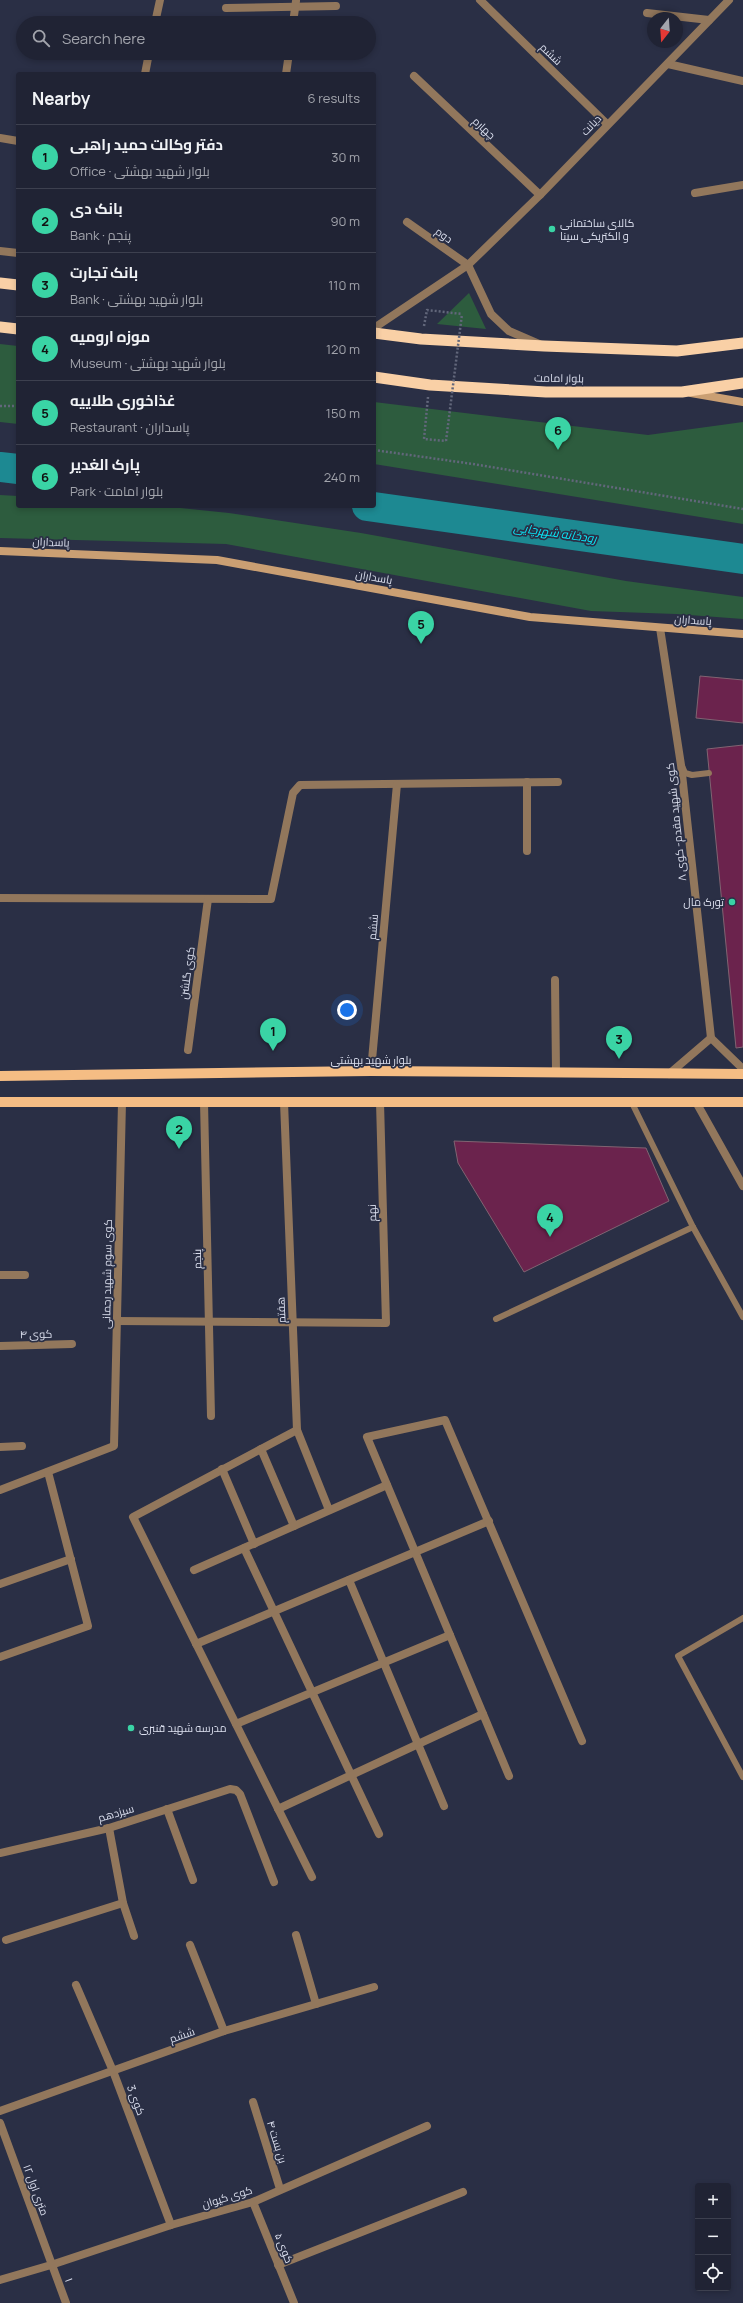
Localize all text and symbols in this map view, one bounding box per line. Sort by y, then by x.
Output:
north arrow [647,12,683,48]
search box [16,16,376,60]
icon: search [30,27,52,49]
text: Search here [62,28,145,49]
street label: ششم [536,39,566,69]
text: Nearby [32,87,90,110]
text: 6 results [308,89,360,107]
street label: دیانت [577,111,604,138]
street label: چهارم [469,113,499,143]
text: دفتر وکالت حمید راهبی [70,134,223,155]
text: 1 [42,148,48,166]
text: 30 m [331,148,360,166]
text: Office · بلوار شهید بهشتی [70,162,210,180]
text: بانک دی [70,198,123,219]
text: 2 [41,212,49,230]
text: 90 m [330,212,360,230]
place label: کالای ساختمانی و الکتریکی سینا [560,215,634,243]
street label: دوم [432,223,456,247]
marker: کالای ساختمانی و الکتریکی سینا [547,224,557,234]
text: Bank · پنجم [70,226,131,244]
text: بانک تجارت [70,262,138,283]
text: 3 [41,276,49,294]
text: 110 m [328,276,360,294]
text: Bank · بلوار شهید بهشتی [70,290,203,308]
text: موزه ارومیه [70,326,150,347]
text: 4 [41,340,49,358]
text: 120 m [326,340,360,358]
text: Museum · بلوار شهید بهشتی [70,354,226,372]
street label: بلوار امامت [534,370,584,385]
text: غذاخوری طلاییه [70,390,175,411]
text: 5 [41,404,49,422]
text: 150 m [326,404,360,422]
pin: 6 [545,417,571,450]
text: Restaurant · پاسداران [70,418,190,436]
text: پارک الغدیر [70,454,140,475]
text: 6 [41,468,49,486]
text: 240 m [324,468,360,486]
text: Park · بلوار امامت [70,482,163,500]
water label: رودخانه شهرچایی [512,518,599,547]
street label: پاسداران [32,533,70,550]
street label: پاسداران [354,566,394,587]
pin: 5 [408,611,434,644]
street label: پاسداران [674,611,712,628]
street label: کوی شهید مقدم- کوی ۸ [662,762,690,882]
place label: تورک مال [683,894,724,909]
marker: تورک مال [727,897,737,907]
street label: ششم [364,913,382,941]
street label: کوی گلشن [175,946,198,1000]
your location [337,1000,357,1020]
pin: 1 [260,1018,286,1051]
pin: 3 [606,1026,632,1059]
street label: بلوار شهید بهشتی [330,1052,412,1067]
pin: 2 [166,1116,192,1149]
street label: نهم [364,1204,380,1222]
pin: 4 [537,1204,563,1237]
street label: کوی سوم شهید رحمانی [98,1219,116,1329]
street label: پنجم [189,1249,205,1269]
street label: هفتم [273,1297,289,1323]
street label: کوی ۴ [20,1326,53,1341]
place label: مدرسه شهید قنبری [139,1720,226,1735]
marker: مدرسه شهید قنبری [126,1723,136,1733]
street label: سیزدهم [96,1800,136,1826]
street label: ششم [167,2023,197,2047]
street label: کوی 3 [124,2082,149,2117]
street label: بن بست ۴ [264,2119,291,2165]
street label: ۱۲ متری اول [20,2162,53,2217]
street label: کوی کیوان [200,2182,254,2211]
map controls [695,2183,731,2291]
button: + [695,2183,731,2219]
button: − [695,2219,731,2255]
street label: کوی ۵ [272,2230,297,2265]
button: locate [695,2255,731,2291]
street label: ۱ [62,2276,77,2284]

